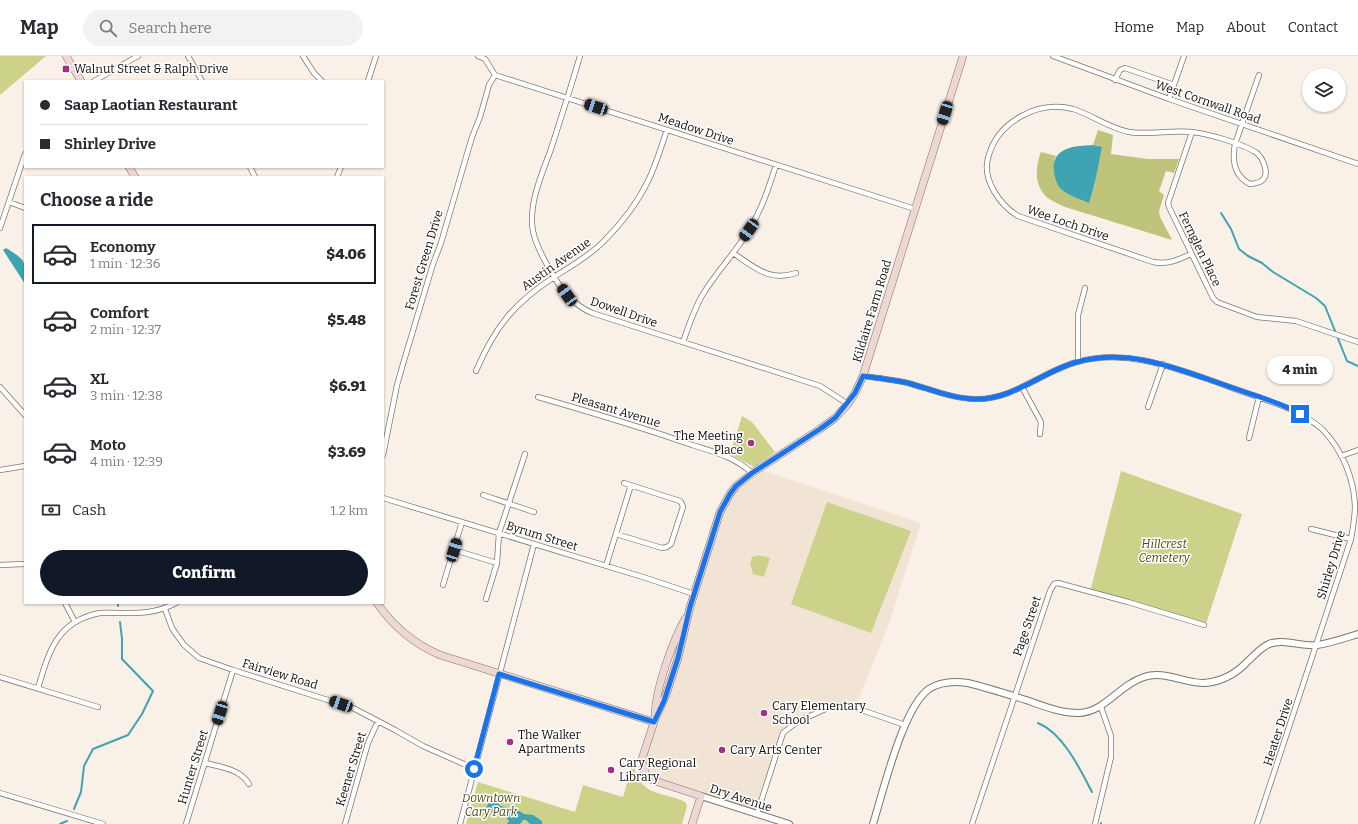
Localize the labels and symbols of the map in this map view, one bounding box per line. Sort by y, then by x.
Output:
place label: Walnut Street & Ralph Drive [74,62,228,76]
marker: Walnut Street & Ralph Drive [61,64,71,74]
street label: West Cornwall Road [1153,77,1263,127]
car [583,98,609,116]
car [936,100,954,126]
street label: Meadow Drive [656,110,736,148]
street label: Wee Loch Drive [1025,202,1111,244]
street label: Forest Green Drive [402,208,446,312]
street label: Fernglen Place [1176,209,1224,289]
car [737,217,761,243]
street label: Austin Avenue [519,235,593,293]
street label: Kildaire Farm Road [850,258,894,364]
car [555,282,579,308]
street label: Dowell Drive [589,294,659,330]
callout: 4 min [1267,356,1333,384]
street label: Pleasant Avenue [570,390,662,430]
route end [1291,405,1309,423]
place label: The Meeting Place [674,429,743,457]
marker: The Meeting Place [746,438,756,448]
street label: Byrum Street [505,518,580,554]
street label: Shirley Drive [1314,529,1348,601]
car [445,537,463,563]
park label: Hillcrest Cemetery [1138,537,1191,565]
street label: Page Street [1010,593,1044,658]
street label: Fairview Road [241,656,319,692]
car [328,694,354,714]
street label: Heater Drive [1260,696,1296,768]
place label: Cary Elementary School [772,699,867,727]
car [211,700,229,726]
marker: Cary Elementary School [759,708,769,718]
street label: Hunter Street [175,728,211,806]
place label: The Walker Apartments [518,728,585,756]
street label: Keener Street [333,730,369,808]
marker: The Walker Apartments [505,737,515,747]
place label: Cary Arts Center [730,743,823,757]
marker: Cary Arts Center [717,745,727,755]
place label: Cary Regional Library [619,756,697,784]
route start [465,760,483,778]
marker: Cary Regional Library [606,765,616,775]
street label: Dry Avenue [708,781,774,815]
park label: Downtown Cary Park [462,791,520,819]

